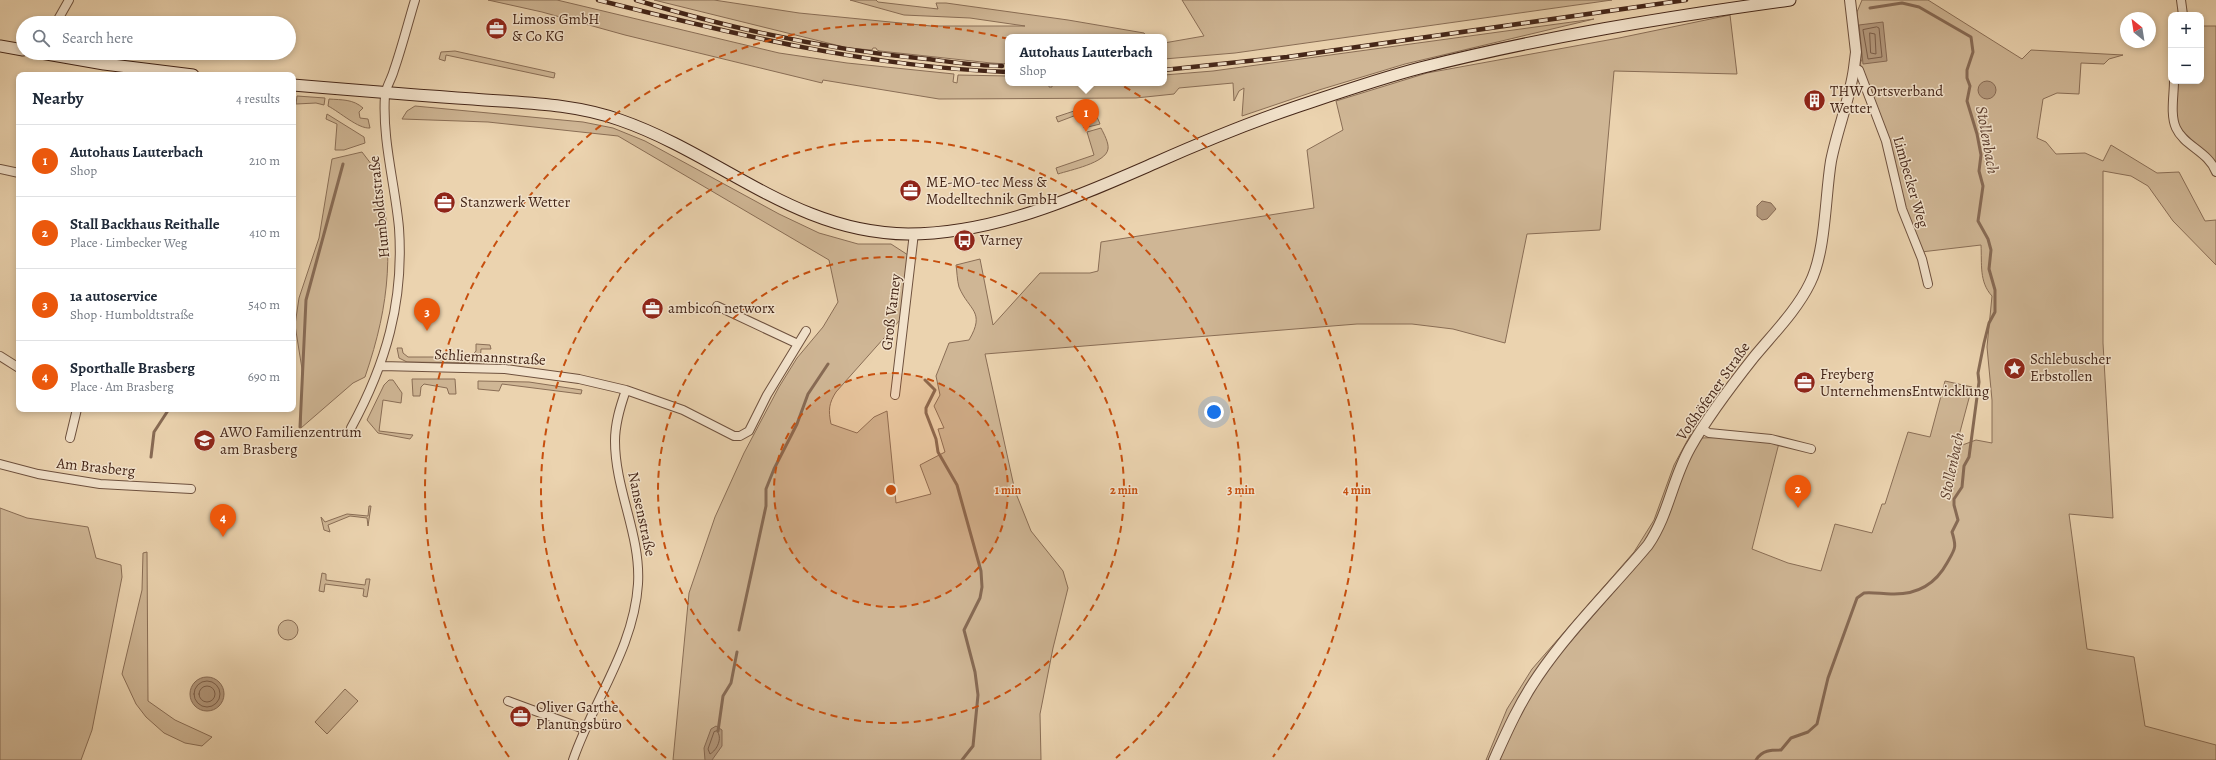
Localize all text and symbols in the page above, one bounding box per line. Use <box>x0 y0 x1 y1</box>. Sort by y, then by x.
place label: Limoss GmbH & Co KG <box>512 9 600 46</box>
north arrow <box>2120 12 2156 48</box>
map controls <box>2168 12 2204 84</box>
button: + <box>2168 12 2204 48</box>
office icon: Limoss GmbH & Co KG <box>483 15 509 41</box>
search box <box>16 16 296 60</box>
icon: search <box>30 27 52 49</box>
text: Search here <box>62 28 133 48</box>
popup <box>1005 34 1167 86</box>
text: Autohaus Lauterbach <box>1019 42 1153 62</box>
button: − <box>2168 48 2204 84</box>
text: Shop <box>1019 62 1046 79</box>
place label: THW Ortsverband Wetter <box>1829 81 1944 118</box>
text: Nearby <box>32 87 83 110</box>
building icon: THW Ortsverband Wetter <box>1802 87 1828 113</box>
text: 4 results <box>236 90 280 107</box>
pin: 1 <box>1073 99 1099 132</box>
water label: Stollenbach <box>1970 104 2004 176</box>
street label: Limbecker Weg <box>1888 134 1934 231</box>
text: Autohaus Lauterbach <box>70 142 203 162</box>
text: 1 <box>43 152 47 169</box>
text: 210 m <box>249 152 280 169</box>
street label: Humboldtstraße <box>364 155 394 259</box>
text: Shop <box>70 162 97 179</box>
place label: ME-MO-tec Mess & Modelltechnik GmbH <box>926 172 1058 209</box>
office icon: ME-MO-tec Mess & Modelltechnik GmbH <box>897 178 923 204</box>
office icon: Stanzwerk Wetter <box>432 189 458 215</box>
place label: Stanzwerk Wetter <box>460 192 570 212</box>
text: Stall Backhaus Reithalle <box>70 214 220 234</box>
text: 2 <box>42 224 48 241</box>
text: 410 m <box>249 224 280 241</box>
bus stop icon: Varney <box>952 227 978 253</box>
place label: Varney <box>979 230 1023 250</box>
text: Place · Limbecker Weg <box>70 234 187 251</box>
street label: Groß Varney <box>876 272 906 351</box>
text: 1a autoservice <box>70 286 157 306</box>
office icon: ambicon networx <box>640 295 666 321</box>
text: 3 <box>42 296 48 313</box>
text: 540 m <box>248 296 280 313</box>
pin: 3 <box>414 298 440 331</box>
place label: ambicon networx <box>668 298 775 318</box>
text: Shop · Humboldtstraße <box>70 306 194 323</box>
street label: Voßhöfener Straße <box>1671 338 1755 445</box>
street label: Schliemannstraße <box>434 344 547 370</box>
place label: Schlebuscher Erbstollen <box>2030 349 2111 386</box>
place icon: Schlebuscher Erbstollen <box>2001 355 2027 381</box>
text: Sporthalle Brasberg <box>70 358 195 378</box>
place label: Freyberg UnternehmensEntwicklung <box>1820 364 1990 401</box>
text: 4 <box>42 368 48 385</box>
text: 690 m <box>248 368 280 385</box>
office icon: Freyberg UnternehmensEntwicklung <box>1792 370 1818 396</box>
text: Place · Am Brasberg <box>70 378 174 395</box>
your location <box>1204 402 1224 422</box>
place label: AWO Familienzentrum am Brasberg <box>219 422 362 459</box>
school or university icon: AWO Familienzentrum am Brasberg <box>191 428 217 454</box>
water label: Stollenbach <box>1934 430 1970 502</box>
street label: Am Brasberg <box>55 453 137 481</box>
street label: Nansenstraße <box>623 470 661 558</box>
pin: 2 <box>1785 475 1811 508</box>
text: 1 min <box>995 482 1022 498</box>
text: 2 min <box>1110 482 1138 498</box>
text: 3 min <box>1227 482 1255 498</box>
text: 4 min <box>1343 482 1371 498</box>
centre of rings <box>884 483 898 497</box>
pin: 4 <box>210 504 236 537</box>
place label: Oliver Garthe Planungsbüro <box>536 697 622 734</box>
office icon: Oliver Garthe Planungsbüro <box>507 703 533 729</box>

